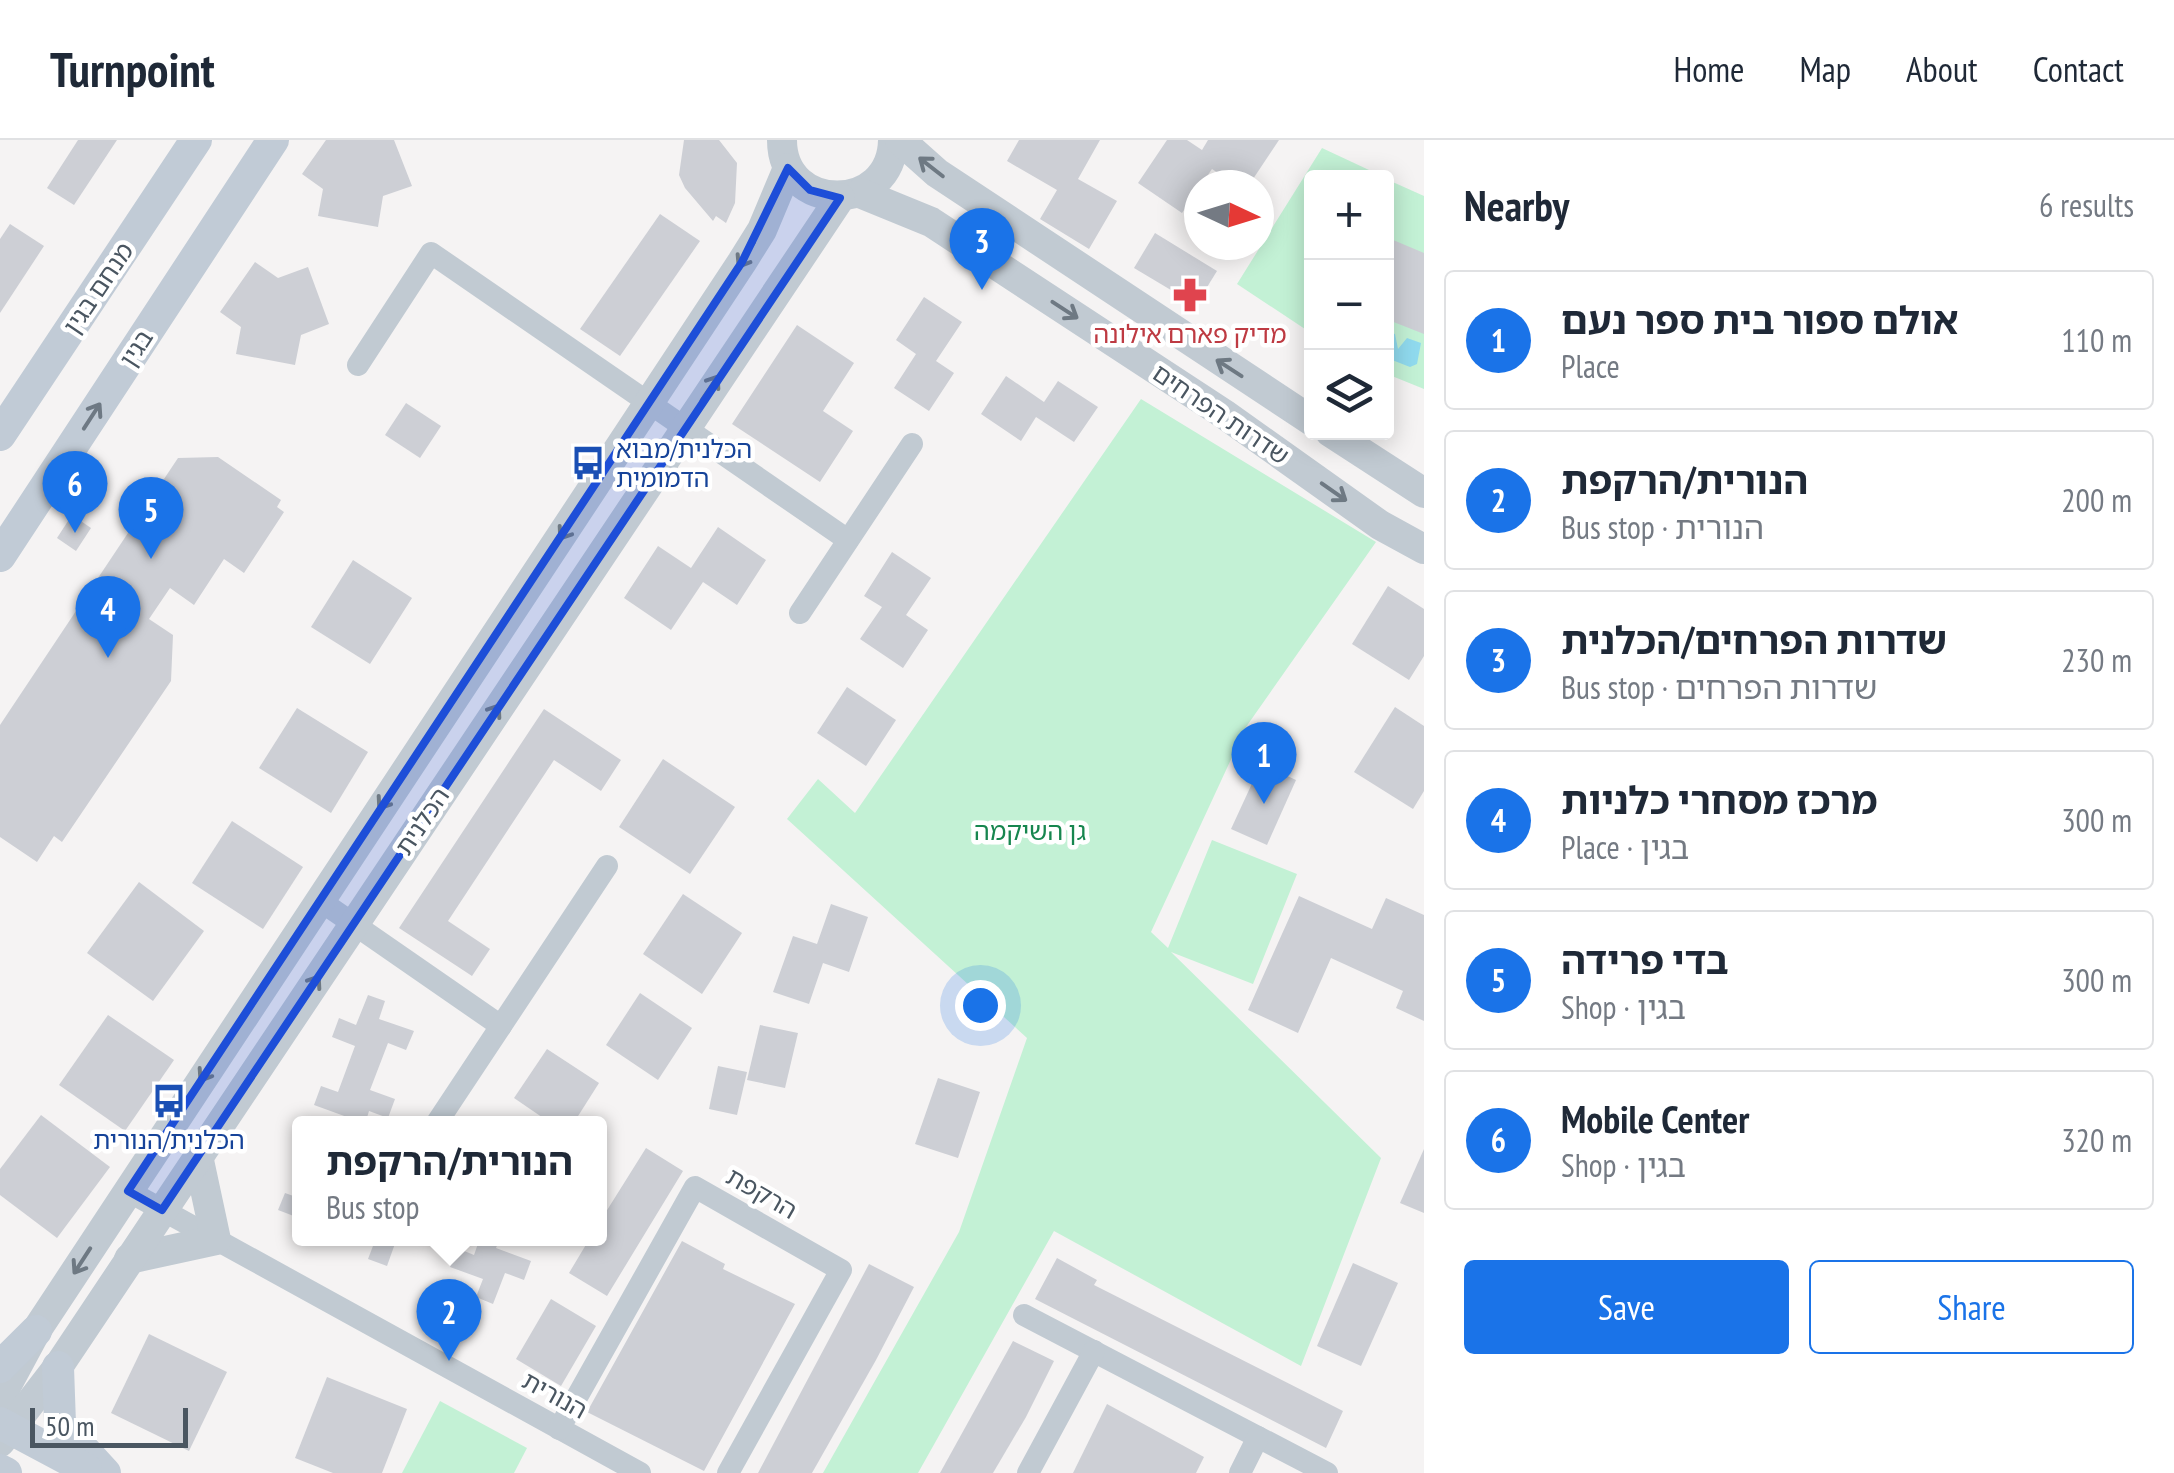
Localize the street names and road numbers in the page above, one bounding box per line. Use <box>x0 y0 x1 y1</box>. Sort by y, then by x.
street label: מנחם בגין <box>56 236 140 340</box>
street label: בגין <box>112 323 160 373</box>
street label: שדרות הפרחים <box>1147 357 1295 471</box>
street label: הכלנית <box>388 781 456 861</box>
street label: הרקפת <box>721 1160 803 1226</box>
street label: הנורית <box>517 1364 593 1426</box>

